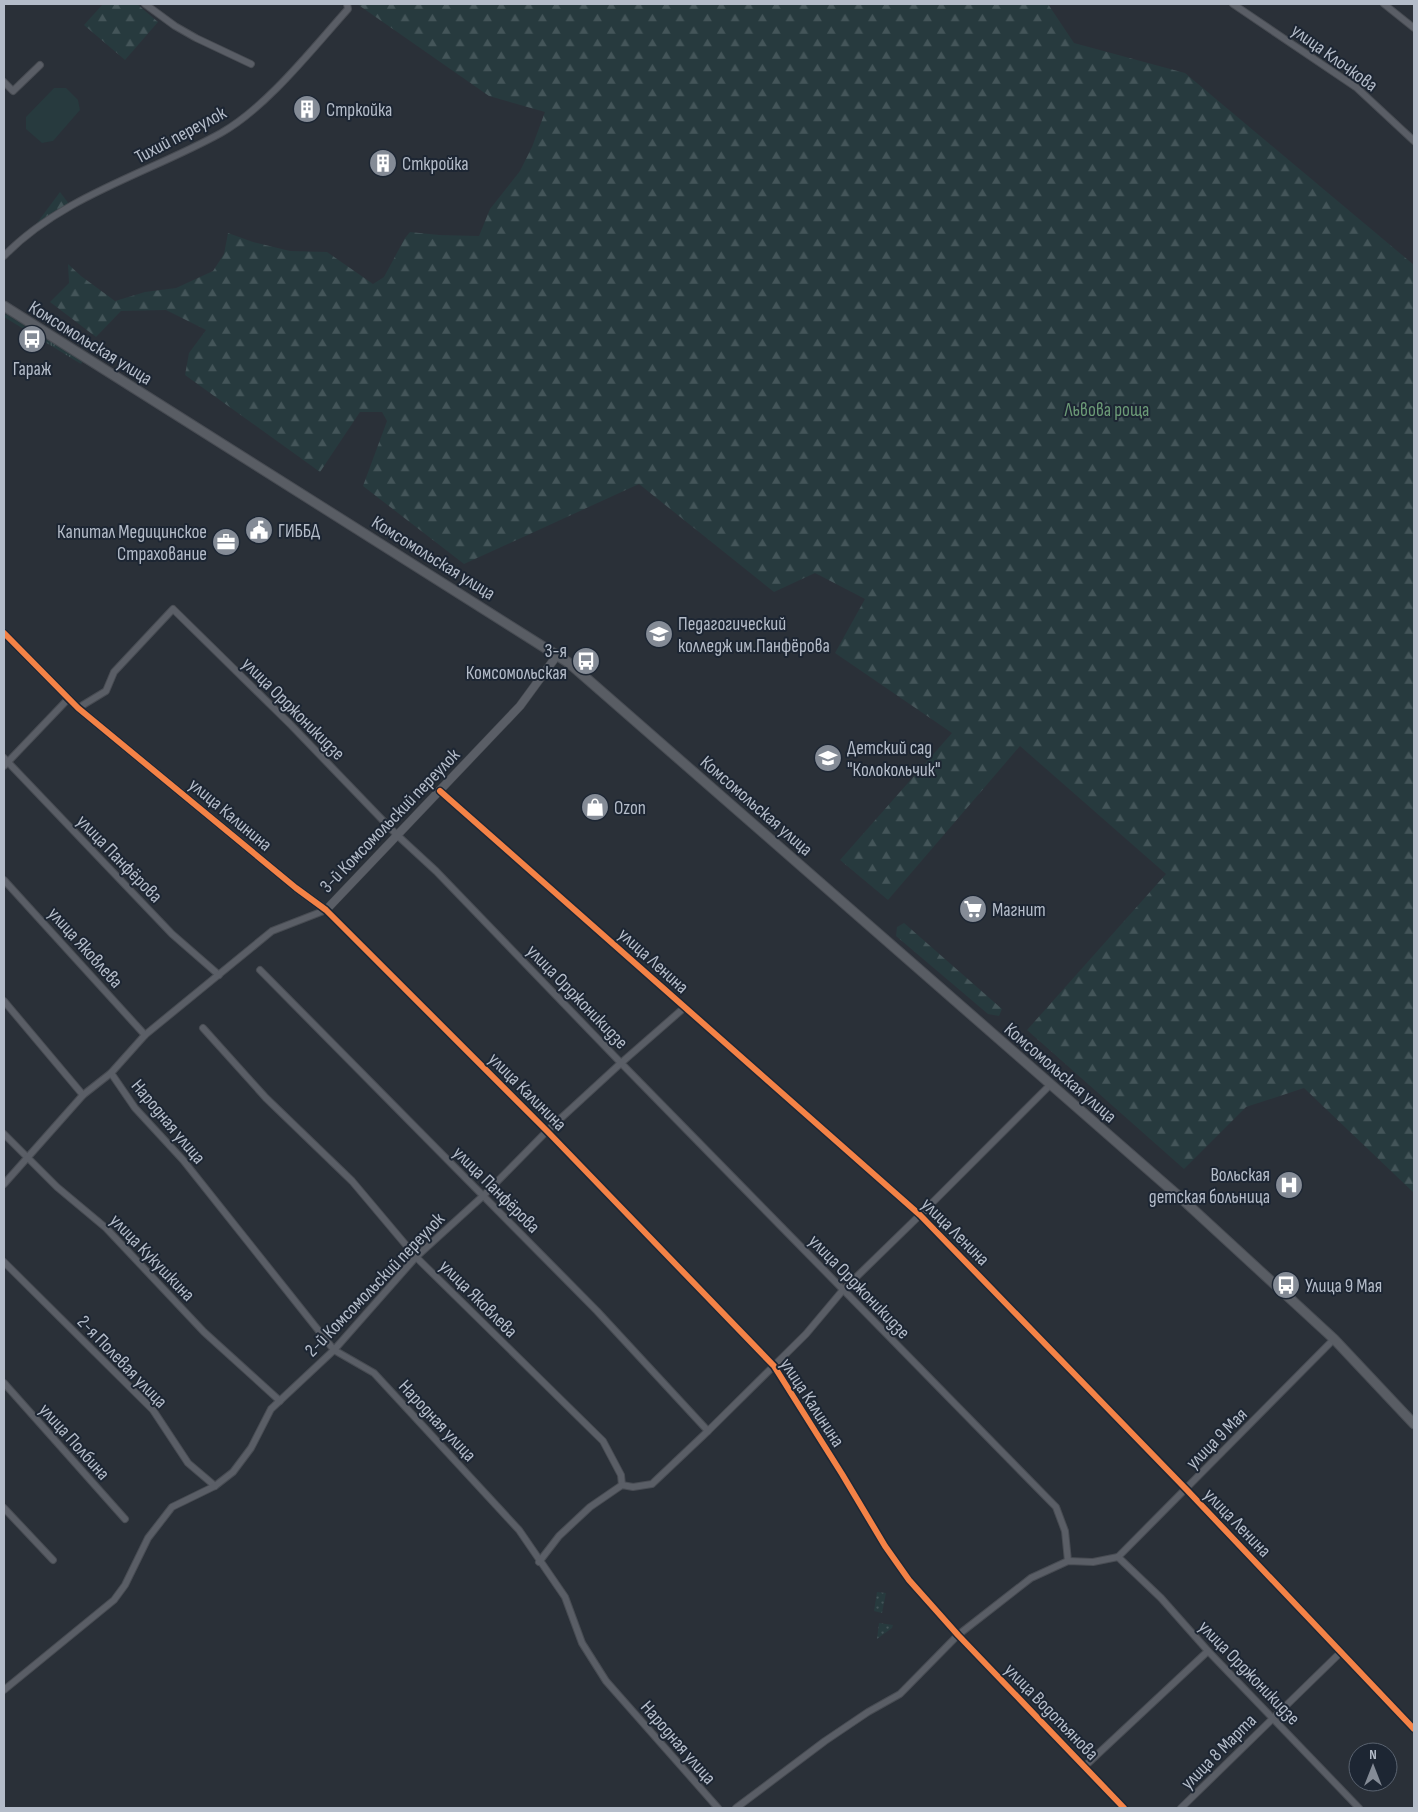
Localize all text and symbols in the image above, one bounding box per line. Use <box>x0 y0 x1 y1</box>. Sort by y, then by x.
street label: улица Клочкова <box>1286 19 1382 97</box>
building icon: Стркойка <box>292 94 322 124</box>
place label: Стркойка <box>326 99 392 122</box>
street label: Тихий переулок <box>131 101 231 169</box>
building icon: Сткройка <box>368 148 398 178</box>
place label: Сткройка <box>402 153 469 176</box>
street label: Комсомольская улица <box>24 296 156 391</box>
bus stop icon: Гараж <box>17 324 47 354</box>
place label: Гараж <box>13 358 52 381</box>
park label: Львова роща <box>1064 399 1149 422</box>
street label: Комсомольская улица <box>367 511 499 606</box>
public building icon: ГИББД <box>244 515 274 545</box>
place label: ГИББД <box>278 520 320 543</box>
place label: Капитал Медицинское Страхование <box>57 521 207 566</box>
office icon: Капитал Медицинское Страхование <box>211 527 241 557</box>
place label: Педагогический колледж им.Панфёрова <box>678 613 830 658</box>
school or university icon: Педагогический колледж им.Панфёрова <box>644 619 674 649</box>
place label: 3-я Комсомольская <box>466 640 567 685</box>
bus stop icon: 3-я Комсомольская <box>571 646 601 676</box>
street label: улица Орджоникидзе <box>236 653 349 766</box>
place label: Детский сад "Колокольчик" <box>847 737 940 782</box>
street label: 3-й Комсомольский переулок <box>315 743 466 898</box>
school or university icon: Детский сад "Колокольчик" <box>813 743 843 773</box>
street label: Комсомольская улица <box>695 751 817 861</box>
street label: улица Калинина <box>184 774 276 857</box>
shop icon: Ozon <box>580 792 610 822</box>
place label: Ozon <box>614 797 646 820</box>
street label: улица Панфёрова <box>71 810 167 908</box>
supermarket icon: Магнит <box>958 894 988 924</box>
place label: Магнит <box>992 899 1046 922</box>
street label: улица Яковлева <box>43 903 127 993</box>
street label: улица Ленина <box>613 923 693 999</box>
street label: улица Орджоникидзе <box>521 940 633 1054</box>
street label: Комсомольская улица <box>999 1018 1121 1128</box>
street label: улица Калинина <box>483 1048 571 1136</box>
street label: Народная улица <box>126 1075 210 1169</box>
street label: улица Панфёрова <box>448 1142 544 1238</box>
place label: Вольская детская больница <box>1149 1164 1270 1209</box>
hospital icon: Вольская детская больница <box>1274 1170 1304 1200</box>
street label: улица Ленина <box>916 1193 994 1271</box>
street label: 2-й Комсомольский переулок <box>300 1208 450 1362</box>
street label: улица Кукушкина <box>105 1210 199 1307</box>
street label: улица Орджоникидзе <box>803 1230 915 1344</box>
street label: улица Яковлева <box>434 1255 522 1343</box>
bus stop icon: Улица 9 Мая <box>1271 1270 1301 1300</box>
place label: Улица 9 Мая <box>1305 1275 1382 1298</box>
street label: 2-я Полевая улица <box>72 1311 172 1413</box>
street label: улица Калинина <box>774 1354 849 1452</box>
street label: Народная улица <box>393 1375 481 1467</box>
street label: улица Полбина <box>33 1399 114 1485</box>
street label: улица 9 Мая <box>1182 1404 1253 1475</box>
street label: улица Ленина <box>1198 1484 1275 1562</box>
street label: улица Орджоникидзе <box>1193 1616 1305 1730</box>
street label: улица Водопьянова <box>999 1659 1103 1765</box>
street label: Народная улица <box>635 1696 720 1790</box>
street label: улица 8 Марта <box>1176 1709 1262 1795</box>
north arrow <box>1348 1742 1398 1792</box>
text: N <box>1369 1746 1377 1763</box>

